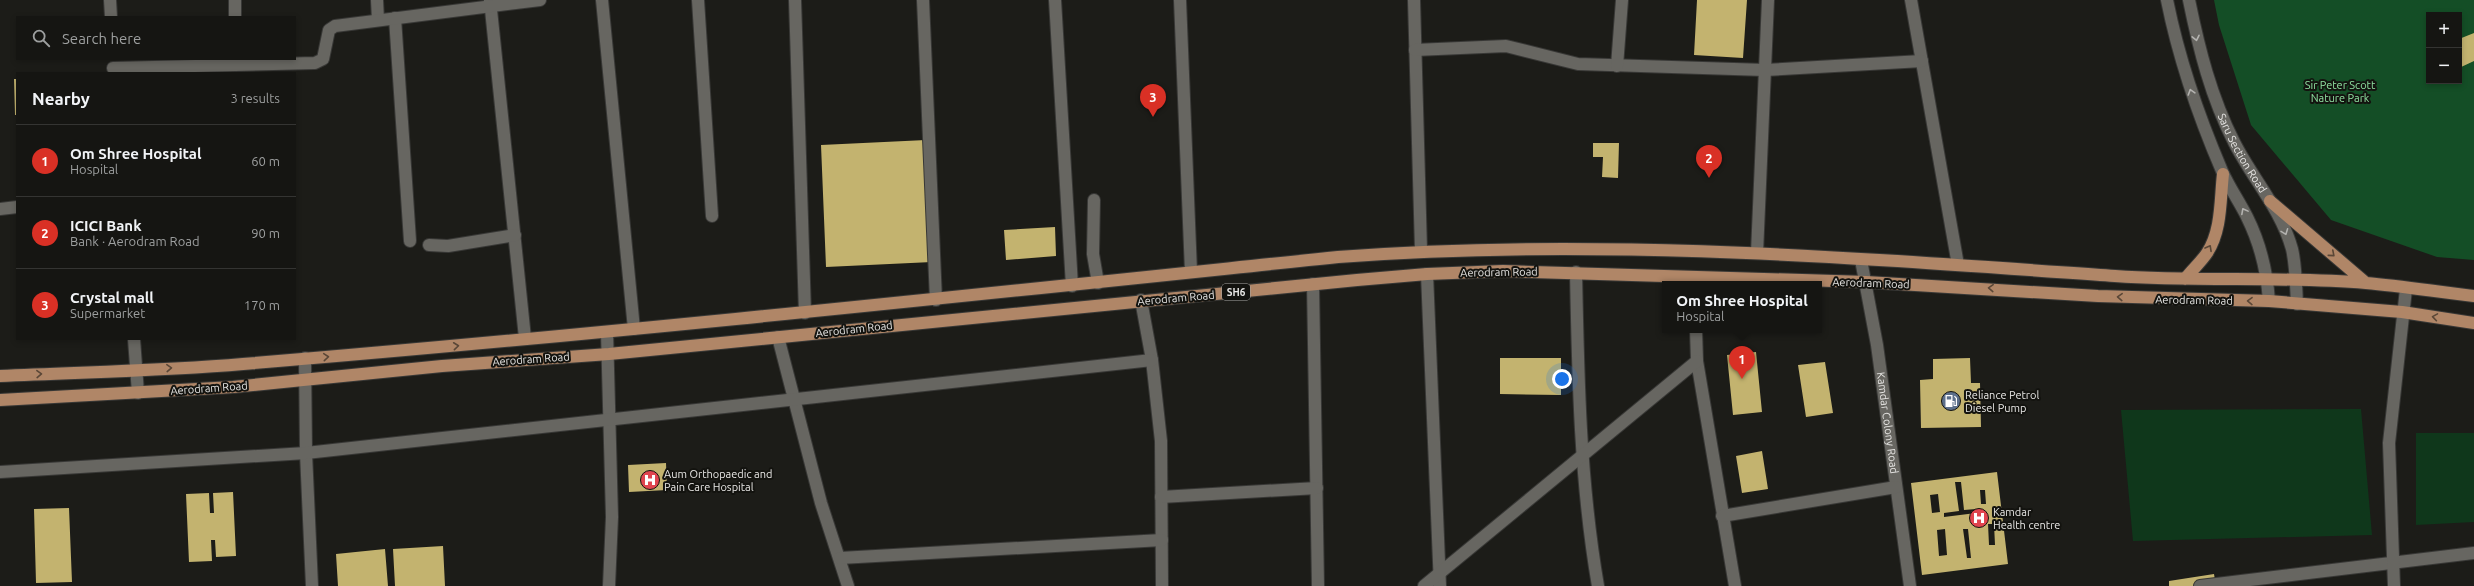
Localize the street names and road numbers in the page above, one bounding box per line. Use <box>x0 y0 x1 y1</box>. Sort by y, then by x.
street label: Saru Section Road <box>2216 112 2269 195</box>
street label: Aerodram Road <box>1460 265 1538 279</box>
street label: Aerodram Road <box>1832 276 1910 290</box>
road number: SH6 <box>1222 284 1250 300</box>
street label: Aerodram Road <box>1137 289 1215 307</box>
street label: Aerodram Road <box>2155 293 2233 307</box>
street label: Aerodram Road <box>815 319 893 339</box>
street label: Aerodram Road <box>492 350 570 368</box>
street label: Kamdar Colony Road <box>1875 371 1901 474</box>
street label: Aerodram Road <box>170 379 248 397</box>

